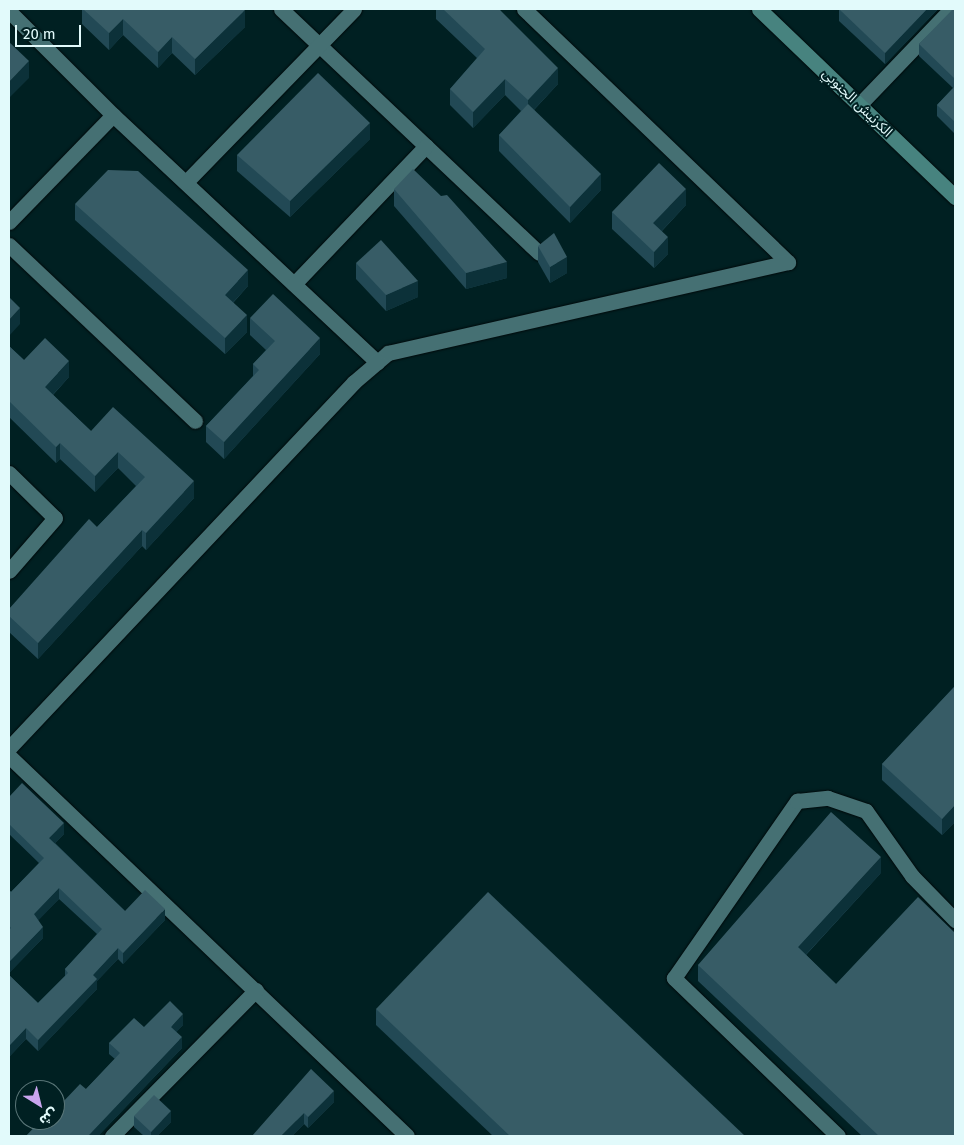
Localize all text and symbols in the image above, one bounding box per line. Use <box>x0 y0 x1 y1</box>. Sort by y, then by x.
scale bar <box>18 15 84 47</box>
text: 20 m <box>23 25 56 43</box>
street label: الكرنيش الجنوبي <box>818 65 896 141</box>
north arrow <box>15 1080 65 1130</box>
text: ش <box>36 1104 61 1129</box>

